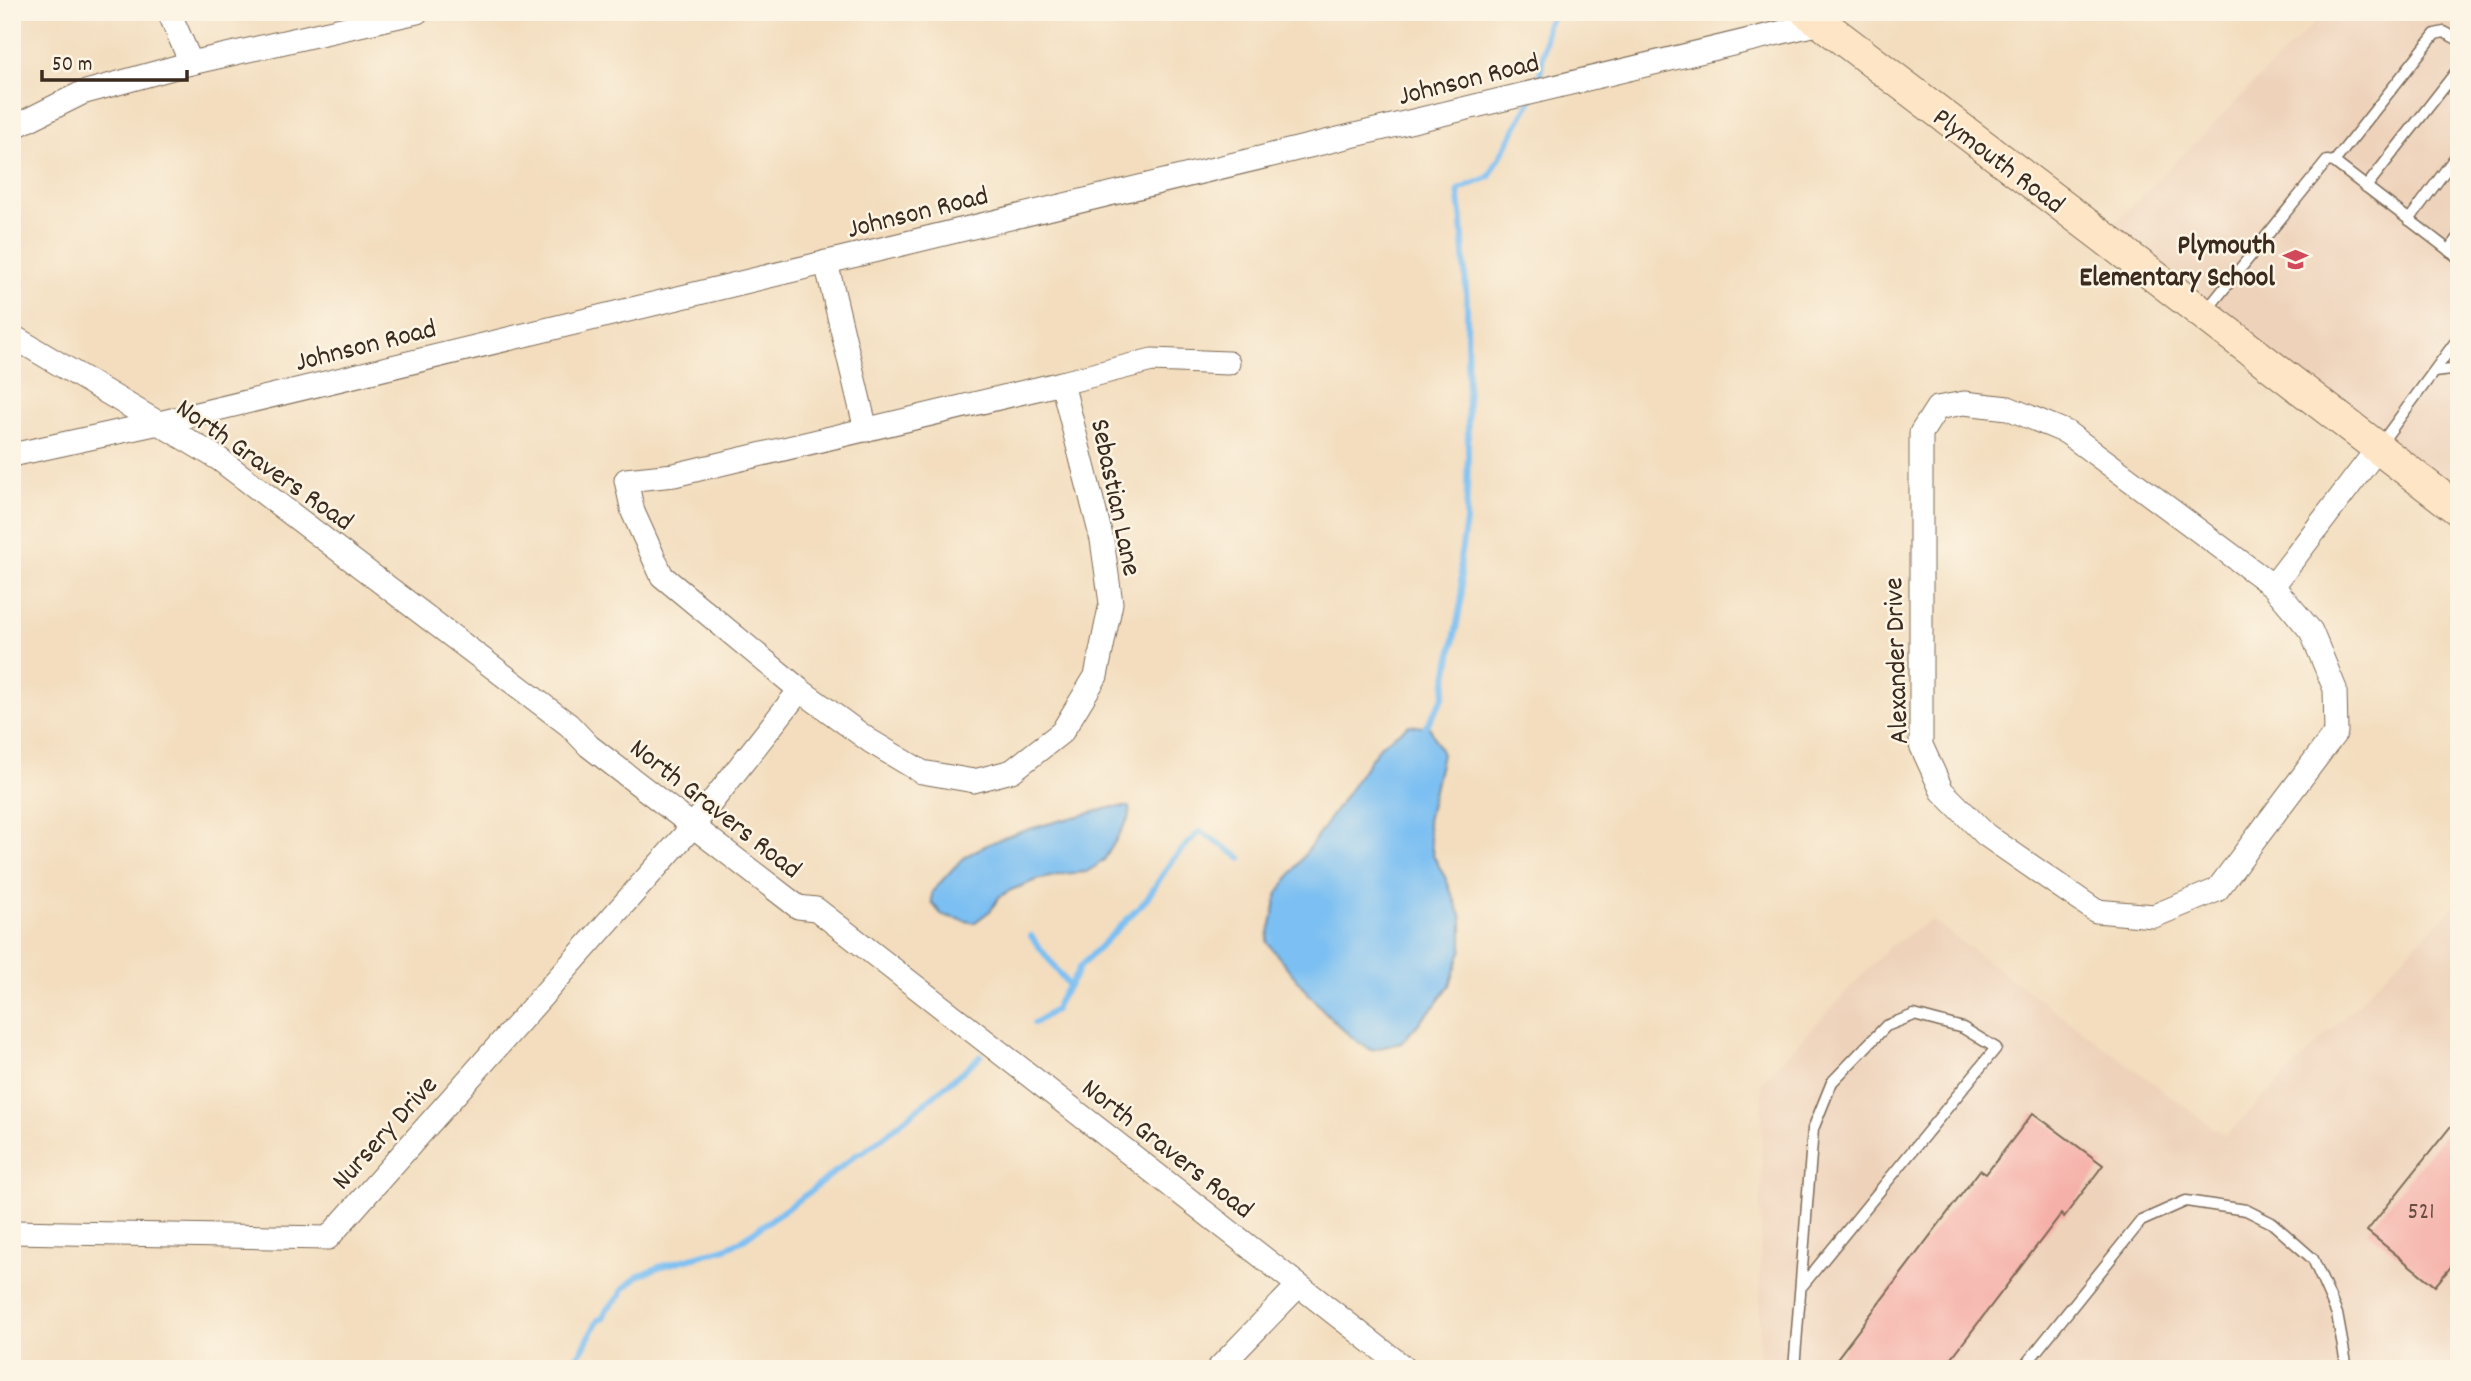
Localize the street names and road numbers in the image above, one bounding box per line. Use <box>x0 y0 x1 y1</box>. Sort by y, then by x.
street label: Johnson Road <box>1394 45 1544 119</box>
street label: Plymouth Road <box>1922 100 2071 226</box>
street label: Johnson Road <box>843 178 993 252</box>
street label: Johnson Road <box>291 311 441 385</box>
street label: North Gravers Road <box>166 391 360 543</box>
street label: Sebastian Lane <box>1077 416 1149 580</box>
street label: Alexander Drive <box>1876 577 1922 745</box>
street label: North Gravers Road <box>619 731 809 891</box>
street label: Nursery Drive <box>324 1068 449 1201</box>
street label: North Gravers Road <box>1071 1071 1261 1231</box>

